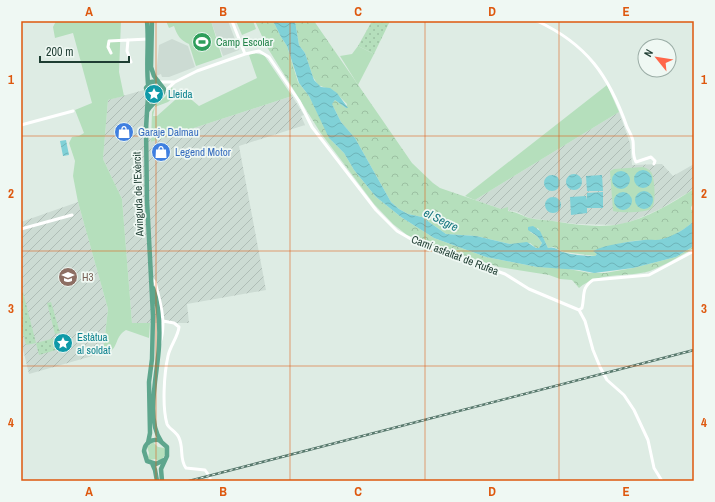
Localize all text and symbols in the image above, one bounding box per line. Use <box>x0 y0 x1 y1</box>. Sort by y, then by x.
text: A <box>85 3 93 20</box>
text: B <box>219 3 227 20</box>
text: C <box>354 3 362 20</box>
text: D <box>488 3 496 20</box>
text: E <box>622 3 630 20</box>
sports icon: Camp Escolar <box>191 31 213 53</box>
place label: Camp Escolar <box>216 35 273 49</box>
scale bar <box>40 38 129 64</box>
north arrow <box>637 38 677 78</box>
text: 200 m <box>46 44 73 60</box>
text: N <box>641 47 656 59</box>
text: 1 <box>8 71 14 88</box>
text: 1 <box>701 71 707 88</box>
place icon: Lleida <box>143 83 165 105</box>
place label: Lleida <box>168 87 193 101</box>
shop icon: Garaje Dalmau <box>113 121 135 143</box>
place label: Garaje Dalmau <box>138 125 199 139</box>
shop icon: Legend Motor <box>150 141 172 163</box>
place label: Legend Motor <box>175 145 231 159</box>
street label: Avinguda de l'Exèrcit <box>130 151 147 238</box>
text: 2 <box>8 185 14 202</box>
text: 2 <box>701 185 707 202</box>
water label: el Segre <box>421 205 461 235</box>
street label: Camí asfaltat de Rufea <box>409 232 501 278</box>
school or university icon: H3 <box>57 266 79 288</box>
place label: H3 <box>82 270 94 284</box>
text: 3 <box>8 300 14 317</box>
text: 3 <box>701 300 707 317</box>
place label: Estàtua al soldat <box>77 330 111 357</box>
place icon: Estàtua al soldat <box>52 332 74 354</box>
text: 4 <box>8 414 14 431</box>
text: 4 <box>701 414 707 431</box>
text: A <box>85 483 93 500</box>
text: B <box>219 483 227 500</box>
text: C <box>354 483 362 500</box>
text: D <box>488 483 496 500</box>
text: E <box>622 483 630 500</box>

